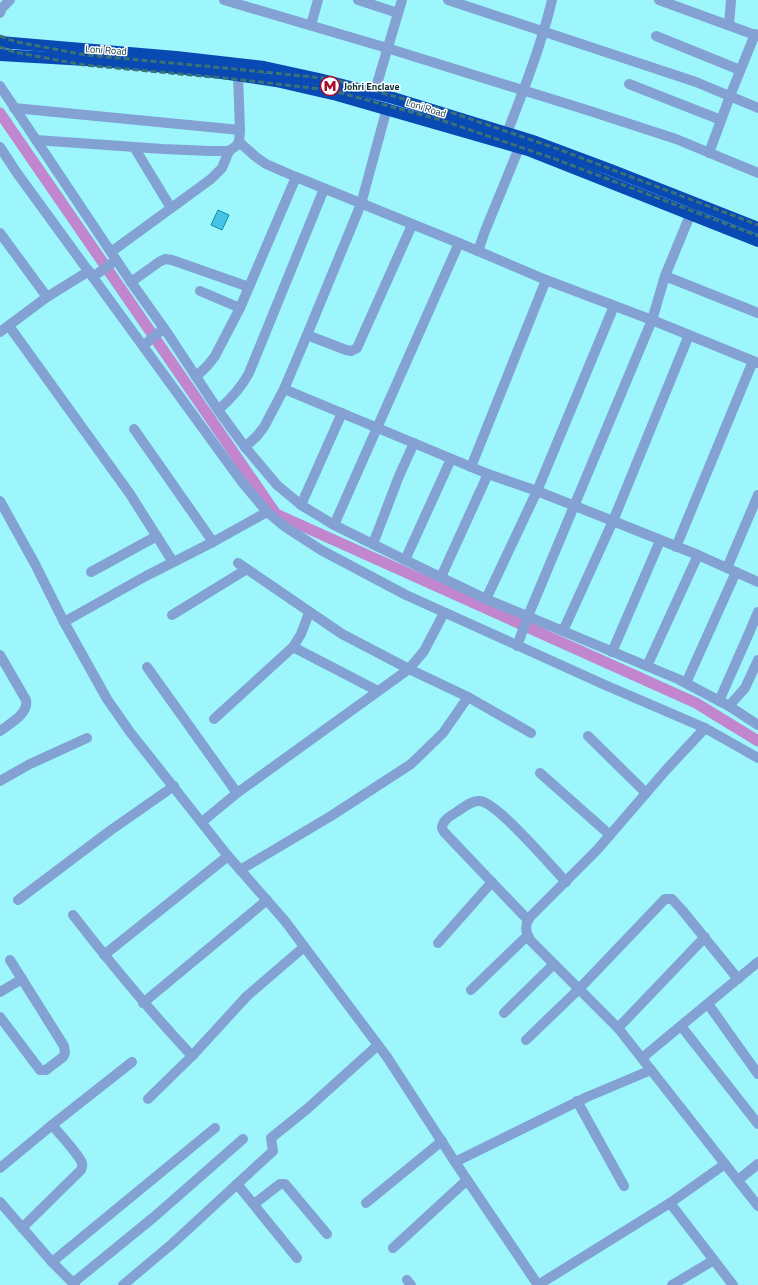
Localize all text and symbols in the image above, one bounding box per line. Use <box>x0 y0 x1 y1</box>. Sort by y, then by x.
street label: Loni Road <box>85 41 127 59</box>
metro station icon: Johri Enclave <box>319 75 341 97</box>
place label: Johri Enclave <box>344 79 400 94</box>
street label: Loni Road <box>404 95 448 121</box>

